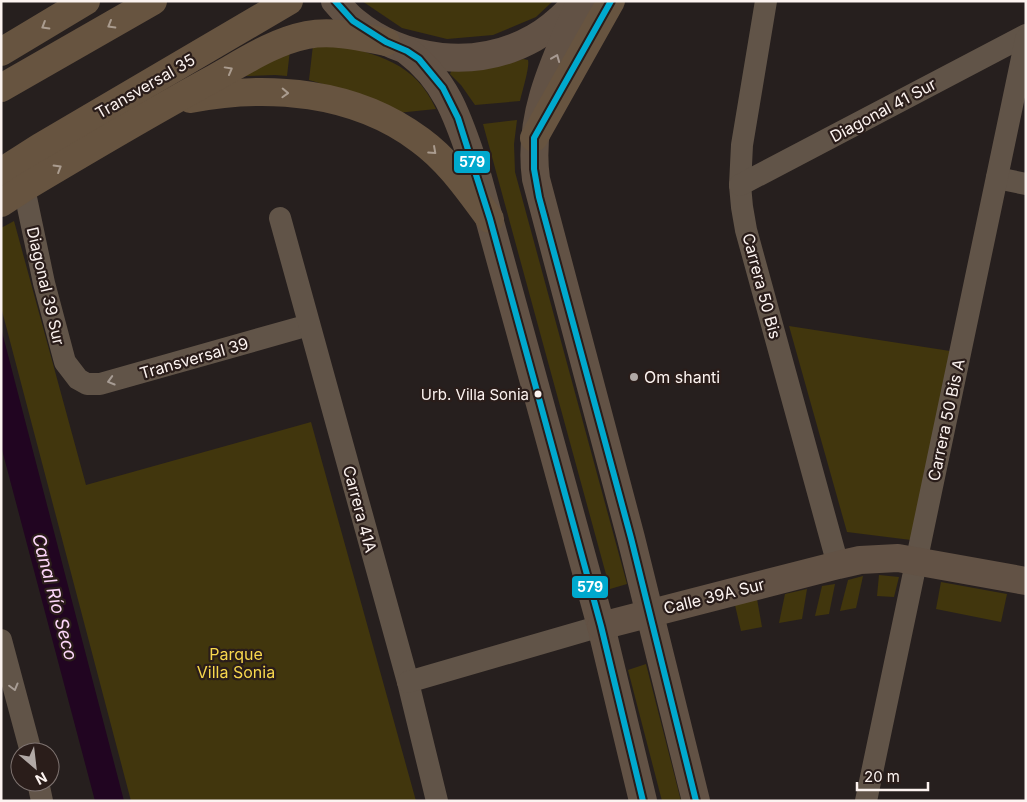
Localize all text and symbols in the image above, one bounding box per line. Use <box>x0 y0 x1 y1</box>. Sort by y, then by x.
one-way arrow <box>107 19 116 29</box>
one-way arrow <box>41 20 50 30</box>
street label: Transversal 35 <box>92 49 198 123</box>
one-way arrow <box>550 54 560 63</box>
one-way arrow <box>224 66 233 76</box>
street label: Diagonal 41 Sur <box>826 74 940 146</box>
one-way arrow <box>281 88 289 99</box>
one-way arrow <box>427 145 436 154</box>
line badge: 579 <box>453 150 491 174</box>
text: 579 <box>459 153 485 170</box>
one-way arrow <box>52 164 61 174</box>
street label: Diagonal 39 Sur <box>23 225 69 347</box>
street label: Carrera 50 Bis <box>738 231 786 341</box>
street label: Transversal 39 <box>137 333 251 383</box>
street label: Carrera 50 Bis A <box>923 357 969 483</box>
place label: Om shanti <box>644 367 720 387</box>
marker: Om shanti <box>628 371 640 383</box>
one-way arrow <box>106 375 115 386</box>
place label: Urb. Villa Sonia <box>421 385 529 404</box>
marker: Urb. Villa Sonia <box>533 389 543 399</box>
street label: Carrera 41A <box>339 463 381 555</box>
water label: Canal Río Seco <box>28 531 82 663</box>
street label: Calle 39A Sur <box>661 574 767 618</box>
line badge: 579 <box>571 575 609 599</box>
text: 579 <box>577 578 603 595</box>
park label: Parque Villa Sonia <box>197 644 275 682</box>
one-way arrow <box>8 683 18 691</box>
north arrow <box>10 742 60 792</box>
scale bar <box>857 760 928 792</box>
text: 20 m <box>864 767 900 786</box>
text: N <box>33 769 50 789</box>

